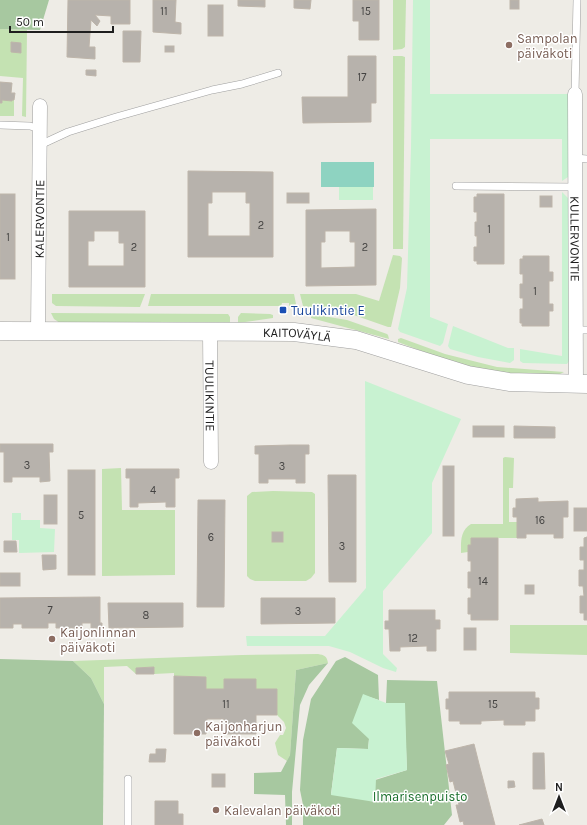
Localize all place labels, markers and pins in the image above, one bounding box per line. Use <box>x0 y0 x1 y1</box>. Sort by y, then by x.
place label: Sampolan päiväkoti <box>517 31 578 61</box>
marker: Sampolan päiväkoti <box>504 40 514 50</box>
place label: Tuulikintie E <box>291 303 365 318</box>
marker: Tuulikintie E <box>278 305 288 315</box>
place label: Kaijonlinnan päiväkoti <box>60 625 136 655</box>
marker: Kaijonlinnan päiväkoti <box>47 634 57 644</box>
place label: Kaijonharjun päiväkoti <box>205 719 282 749</box>
marker: Kaijonharjun päiväkoti <box>192 728 202 738</box>
place label: Kalevalan päiväkoti <box>224 803 340 818</box>
marker: Kalevalan päiväkoti <box>211 805 221 815</box>

